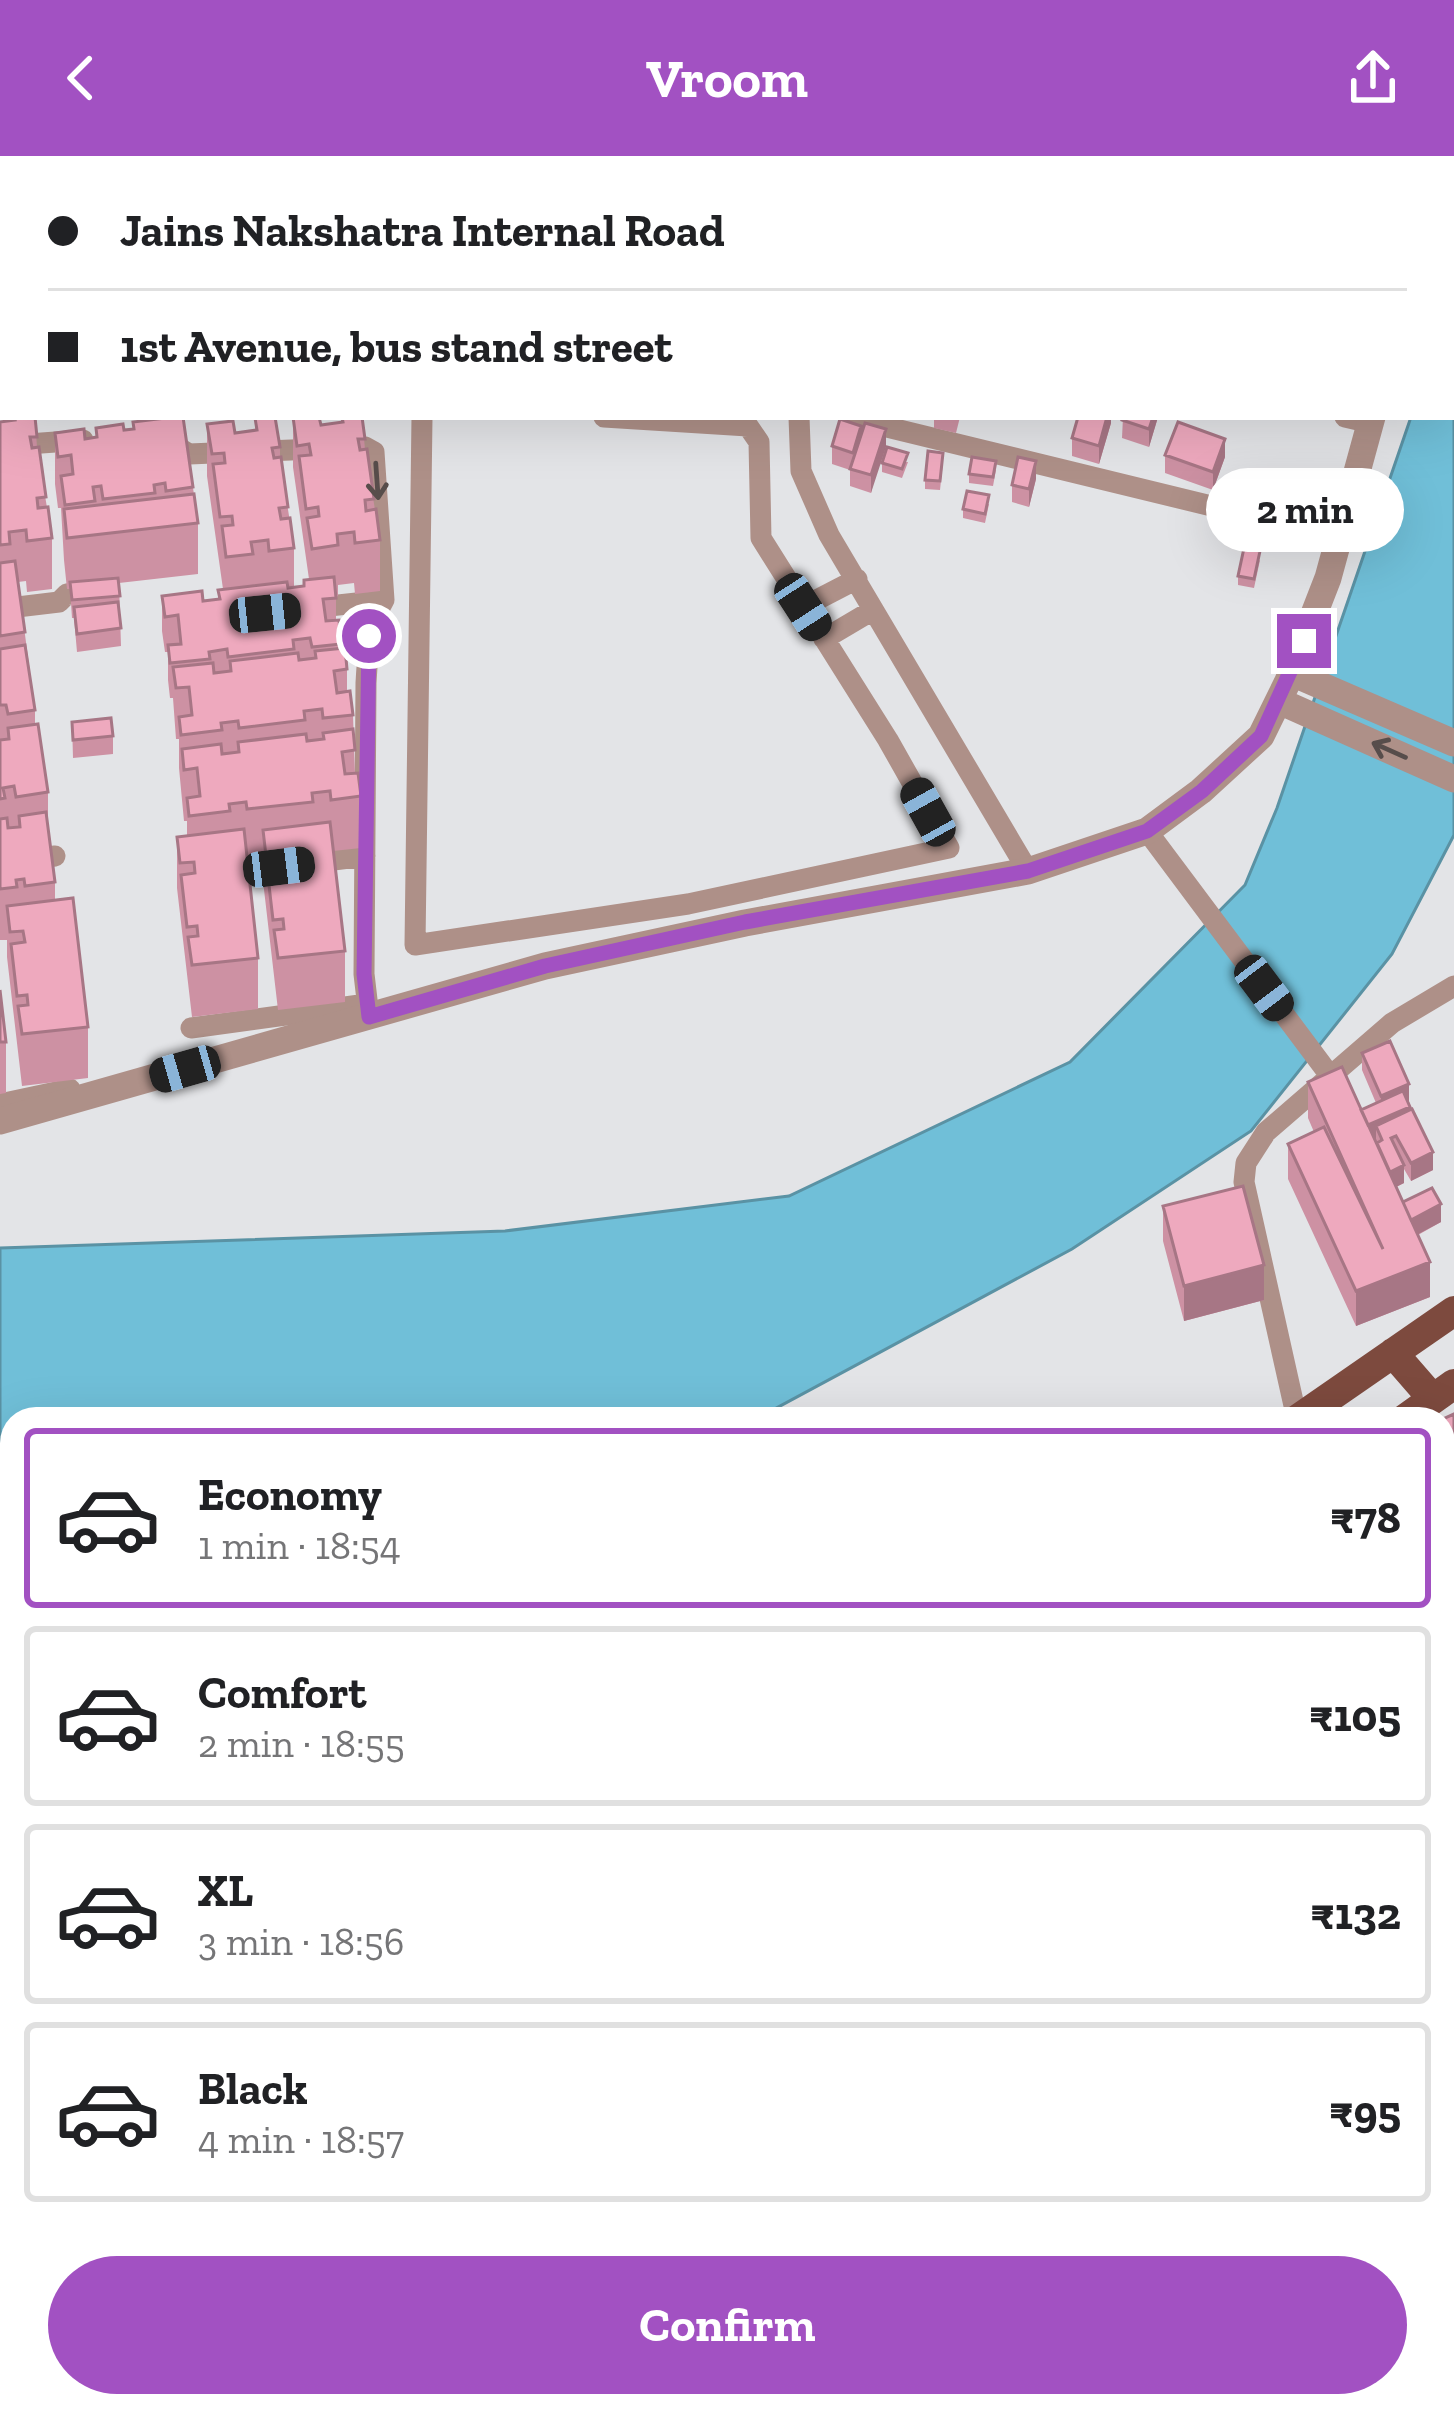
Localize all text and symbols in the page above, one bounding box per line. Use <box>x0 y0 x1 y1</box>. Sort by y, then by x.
icon: back <box>48 45 114 111</box>
icon: share <box>1340 45 1406 111</box>
text: Vroom <box>646 46 808 111</box>
text: Jains Nakshatra Internal Road <box>120 204 725 258</box>
text: 1st Avenue, bus stand street <box>120 320 672 374</box>
one-way arrow <box>365 461 388 500</box>
callout: 2 min <box>1205 467 1403 551</box>
text: 2 min <box>1256 486 1354 533</box>
car <box>768 567 838 647</box>
car <box>227 591 303 635</box>
route start <box>342 609 396 663</box>
route end <box>1277 614 1331 668</box>
one-way arrow <box>1372 738 1408 760</box>
car <box>895 772 961 852</box>
car <box>241 845 317 889</box>
car <box>1228 948 1300 1028</box>
car <box>145 1042 225 1096</box>
icon: car <box>54 1464 162 1572</box>
text: Economy <box>198 1468 382 1522</box>
text: ₹78 <box>1330 1491 1401 1545</box>
text: 1 min · 18:54 <box>198 1522 401 1569</box>
icon: car <box>54 1662 162 1770</box>
text: Comfort <box>198 1666 366 1720</box>
text: ₹105 <box>1309 1689 1401 1743</box>
text: 2 min · 18:55 <box>198 1720 405 1767</box>
icon: car <box>54 1860 162 1968</box>
text: XL <box>198 1864 253 1918</box>
text: ₹132 <box>1310 1887 1401 1941</box>
text: 3 min · 18:56 <box>198 1918 405 1965</box>
icon: car <box>54 2058 162 2166</box>
text: Black <box>198 2062 308 2116</box>
text: ₹95 <box>1329 2085 1401 2139</box>
text: 4 min · 18:57 <box>198 2116 404 2163</box>
button: Confirm <box>48 2256 1407 2394</box>

